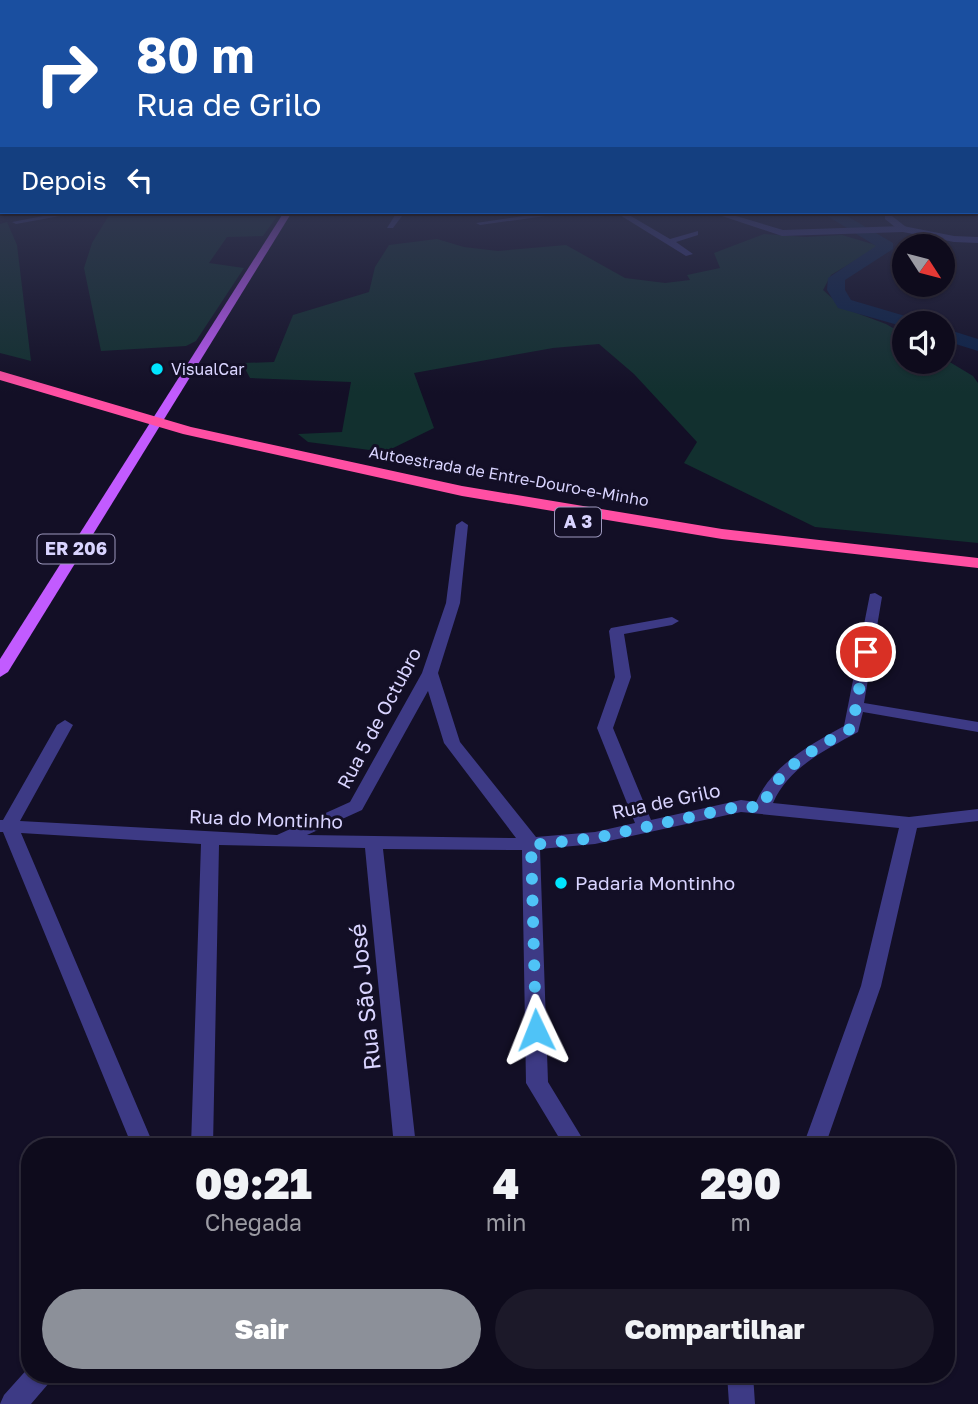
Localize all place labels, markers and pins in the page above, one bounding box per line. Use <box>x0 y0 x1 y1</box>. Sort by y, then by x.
place label: VisualCar <box>171 359 245 379</box>
marker: VisualCar <box>149 361 165 377</box>
pin <box>836 622 896 682</box>
place label: Padaria Montinho <box>575 871 735 894</box>
marker: Padaria Montinho <box>553 875 569 891</box>

